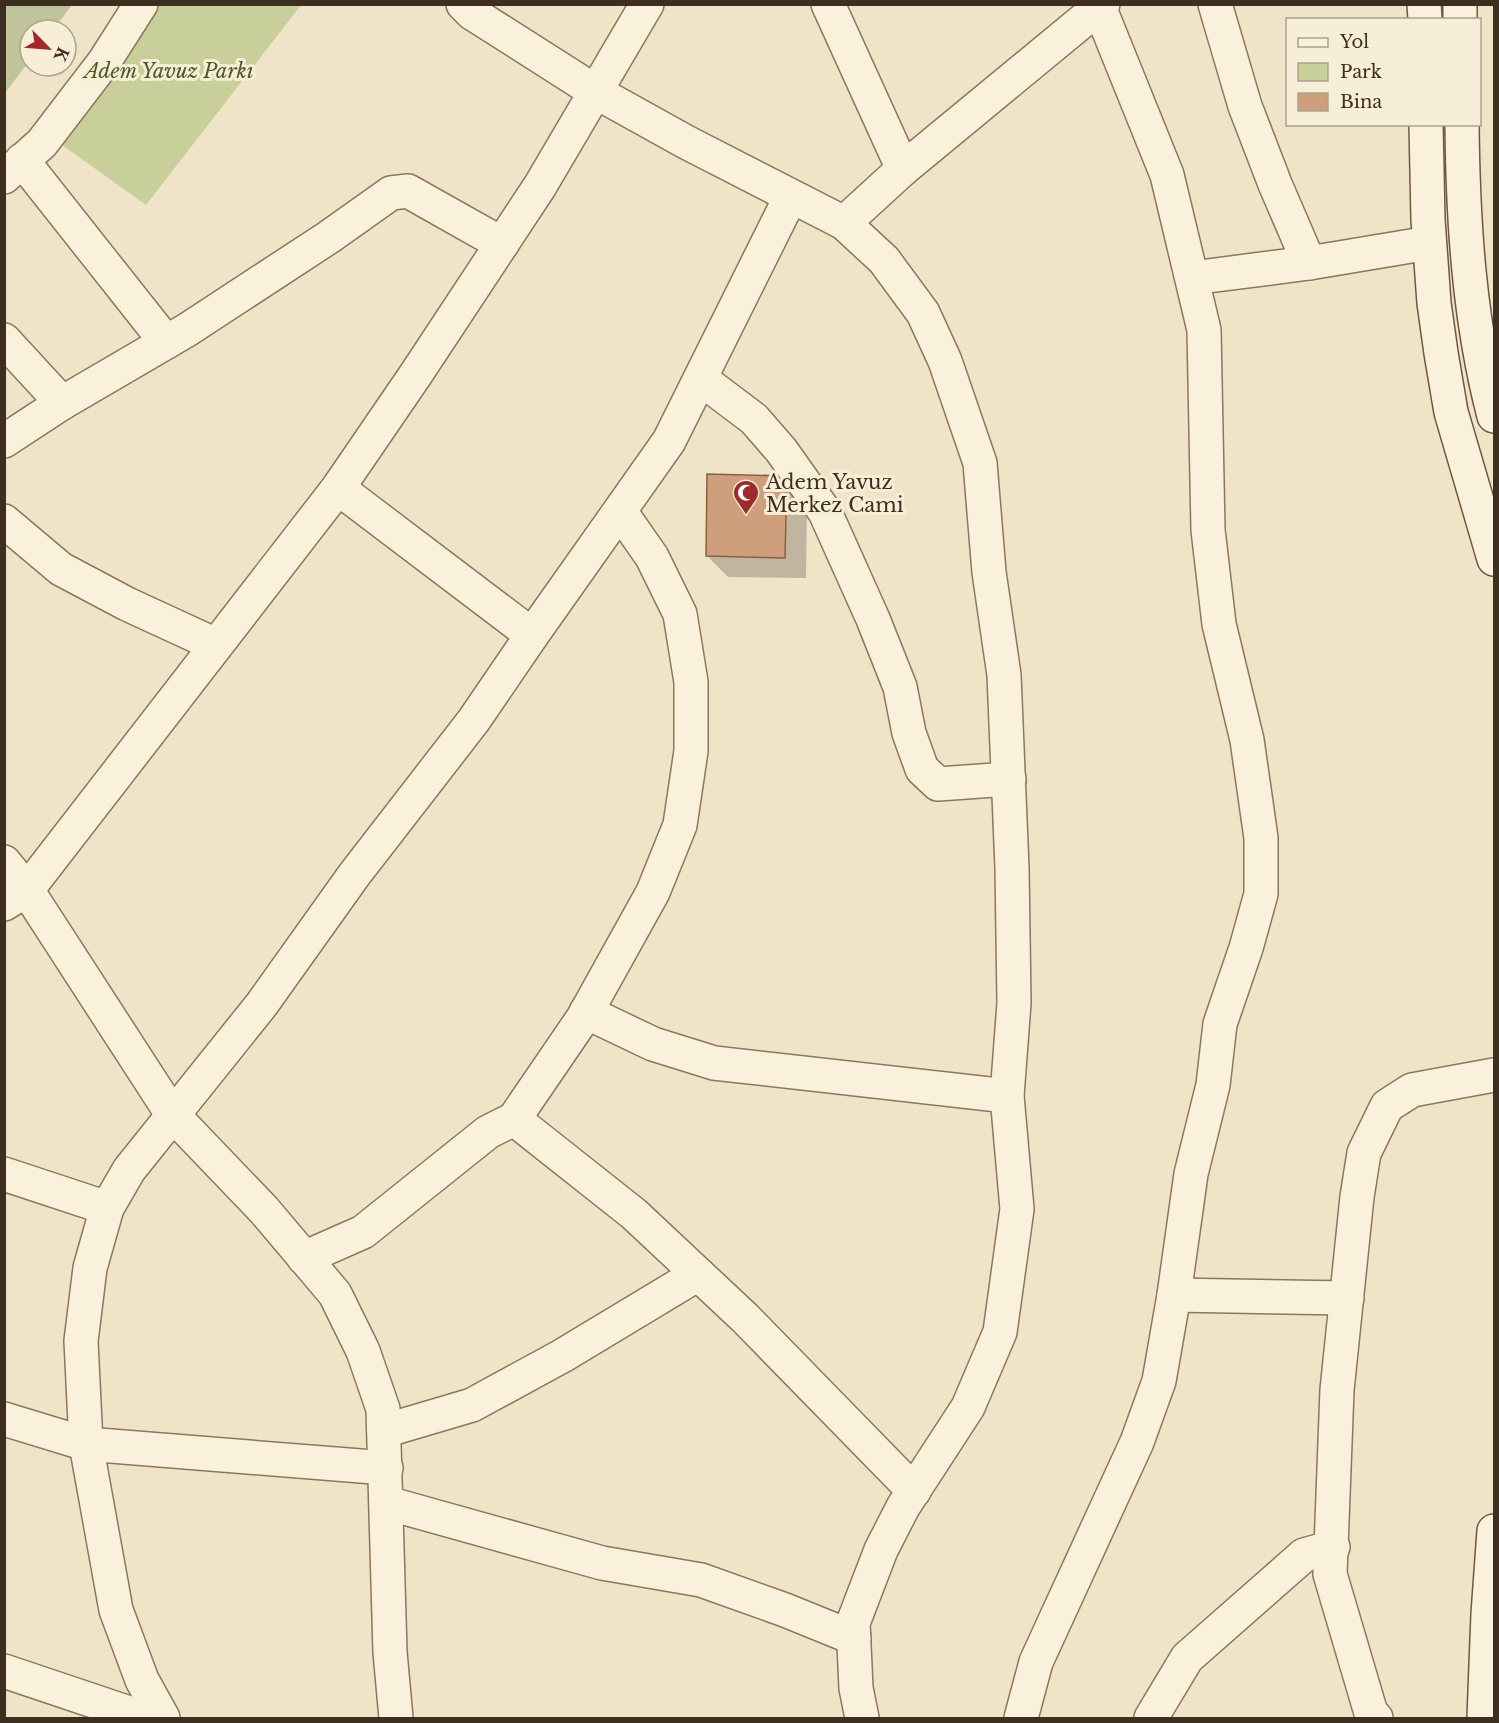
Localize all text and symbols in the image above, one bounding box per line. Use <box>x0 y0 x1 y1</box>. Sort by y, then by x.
north arrow <box>18 18 78 78</box>
legend <box>1286 18 1481 126</box>
text: Yol <box>1339 31 1369 53</box>
text: K <box>49 44 73 65</box>
park label: Adem Yavuz Parkı <box>81 59 254 83</box>
text: Park <box>1340 61 1382 83</box>
text: Bina <box>1340 91 1382 113</box>
place label: Adem Yavuz Merkez Cami <box>765 470 904 517</box>
mosque icon: Adem Yavuz Merkez Cami <box>731 478 761 516</box>

